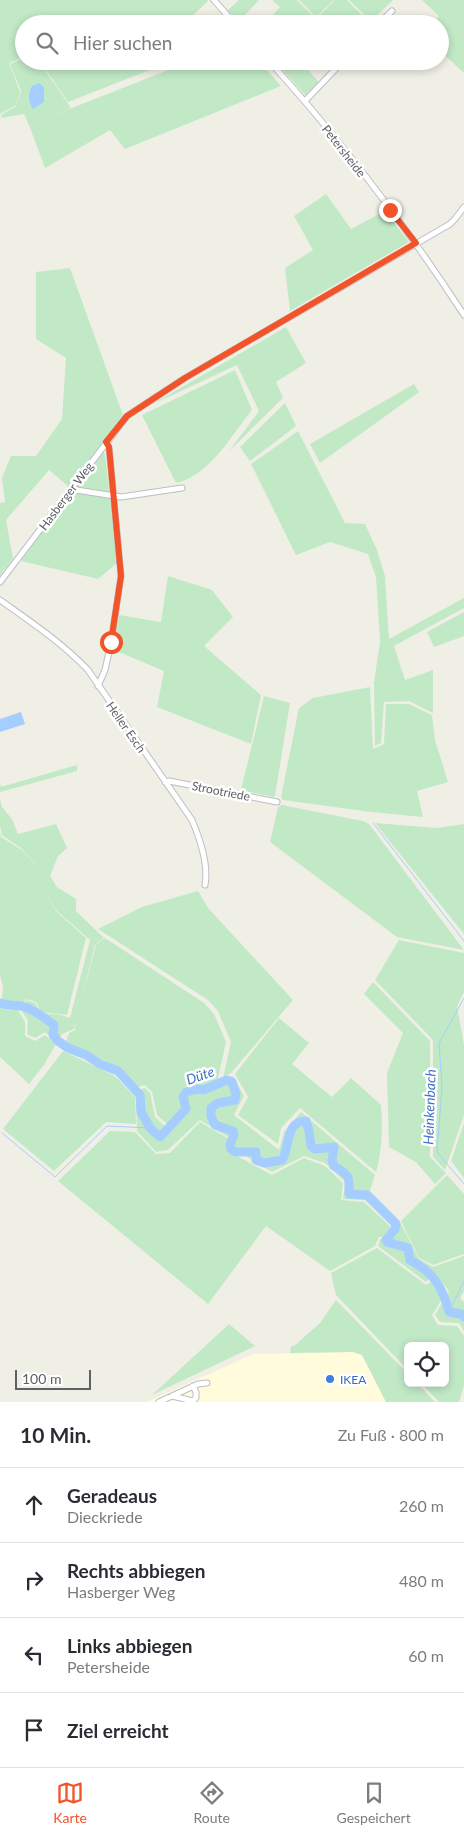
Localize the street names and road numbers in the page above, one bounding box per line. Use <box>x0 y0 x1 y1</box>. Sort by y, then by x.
street label: Petersheide <box>319 122 369 180</box>
street label: Hasberger Weg <box>36 459 96 533</box>
street label: Heller Esch <box>103 699 149 755</box>
street label: Strootriede <box>191 778 251 804</box>

